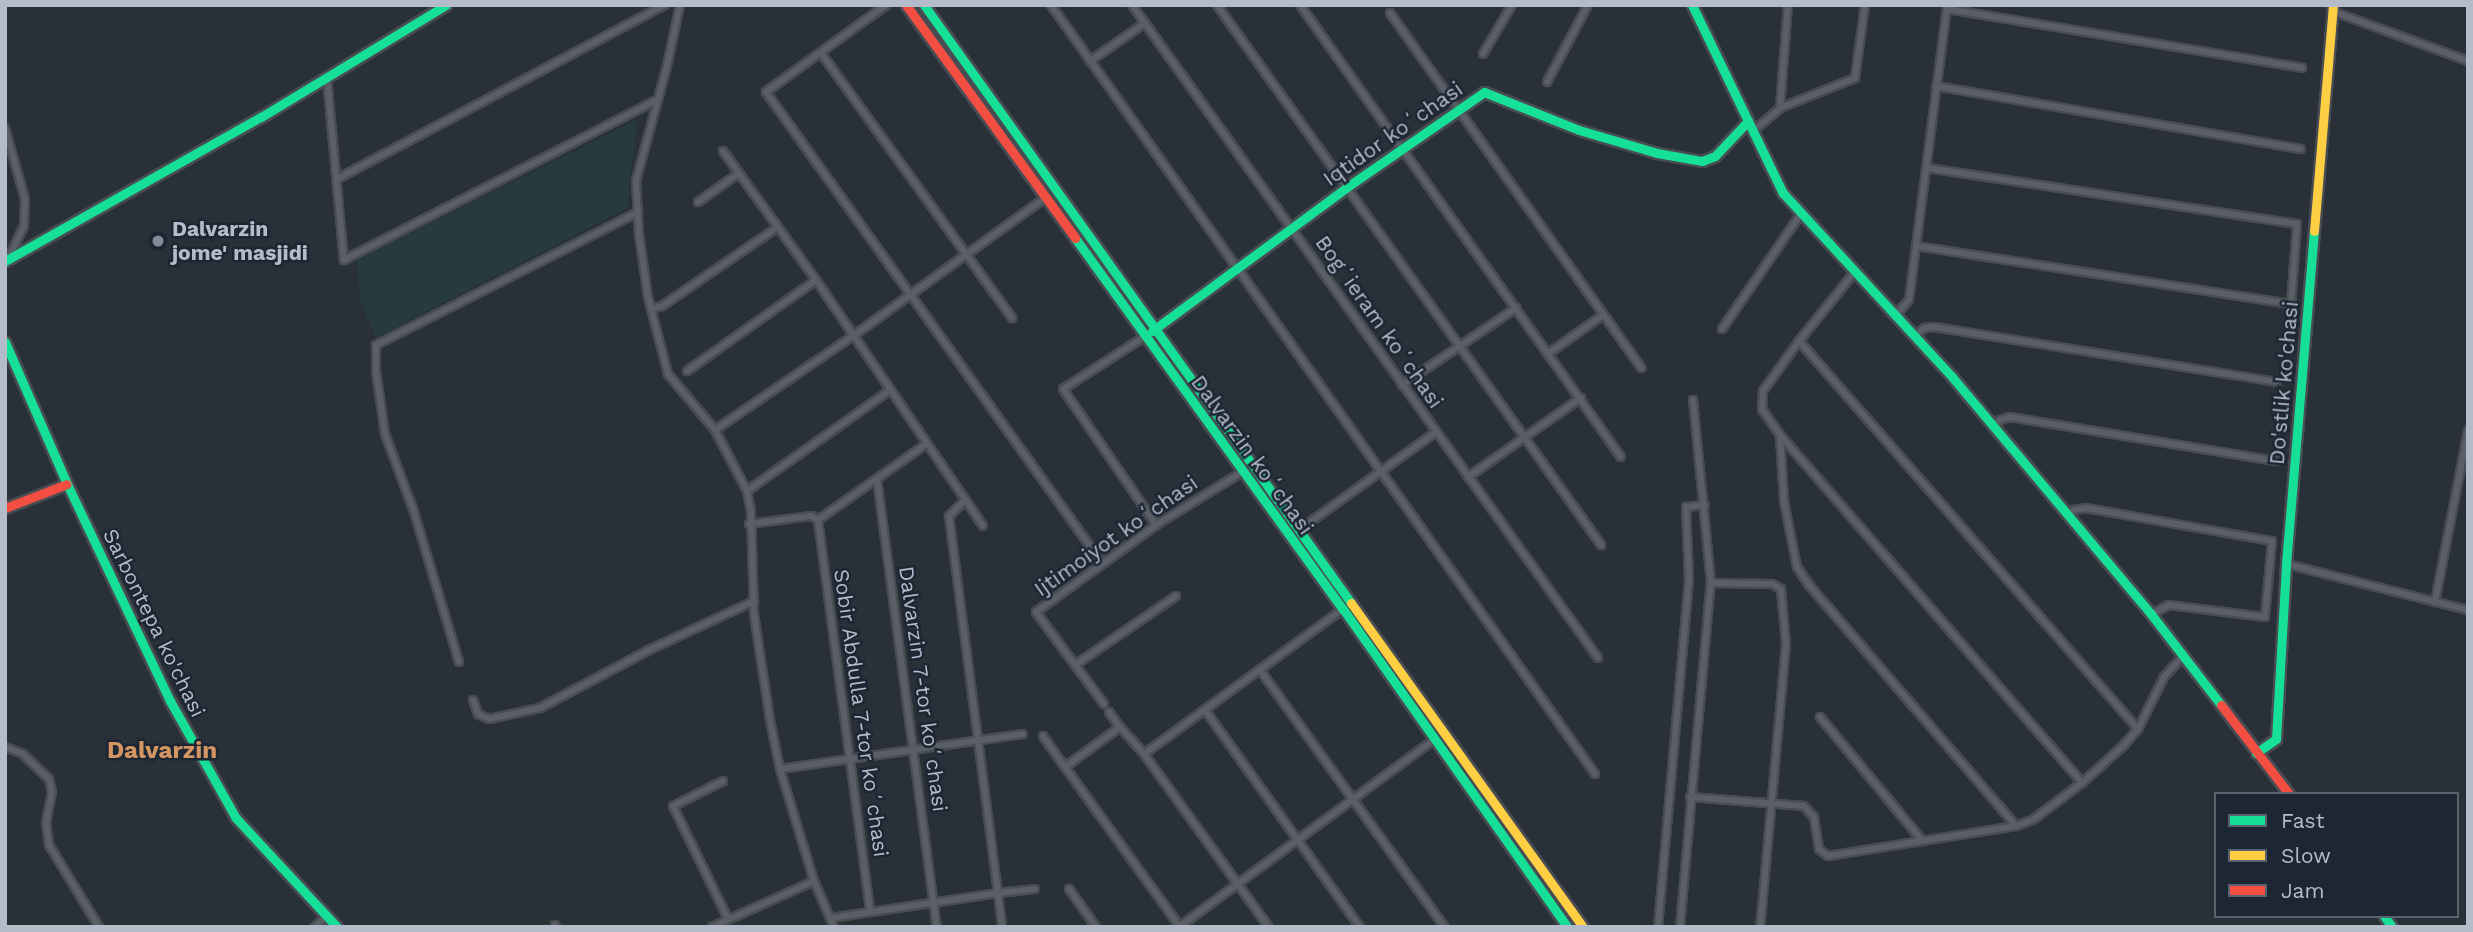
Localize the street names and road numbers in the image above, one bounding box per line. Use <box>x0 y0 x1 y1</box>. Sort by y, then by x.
street label: Iqtidor koʻchasi <box>1318 76 1468 192</box>
street label: Bogʻieram koʻchasi <box>1310 231 1448 413</box>
street label: Do'stlik ko'chasi <box>2264 300 2304 466</box>
street label: Dalvarzin koʻchasi <box>1186 370 1318 540</box>
street label: Ijtimoiyot koʻchasi <box>1029 470 1203 602</box>
street label: Sarbontepa ko'chasi <box>97 524 211 722</box>
street label: Dalvarzin 7-tor koʻchasi <box>893 564 953 814</box>
street label: Sobir Abdulla 7-tor koʻchasi <box>828 566 894 860</box>

